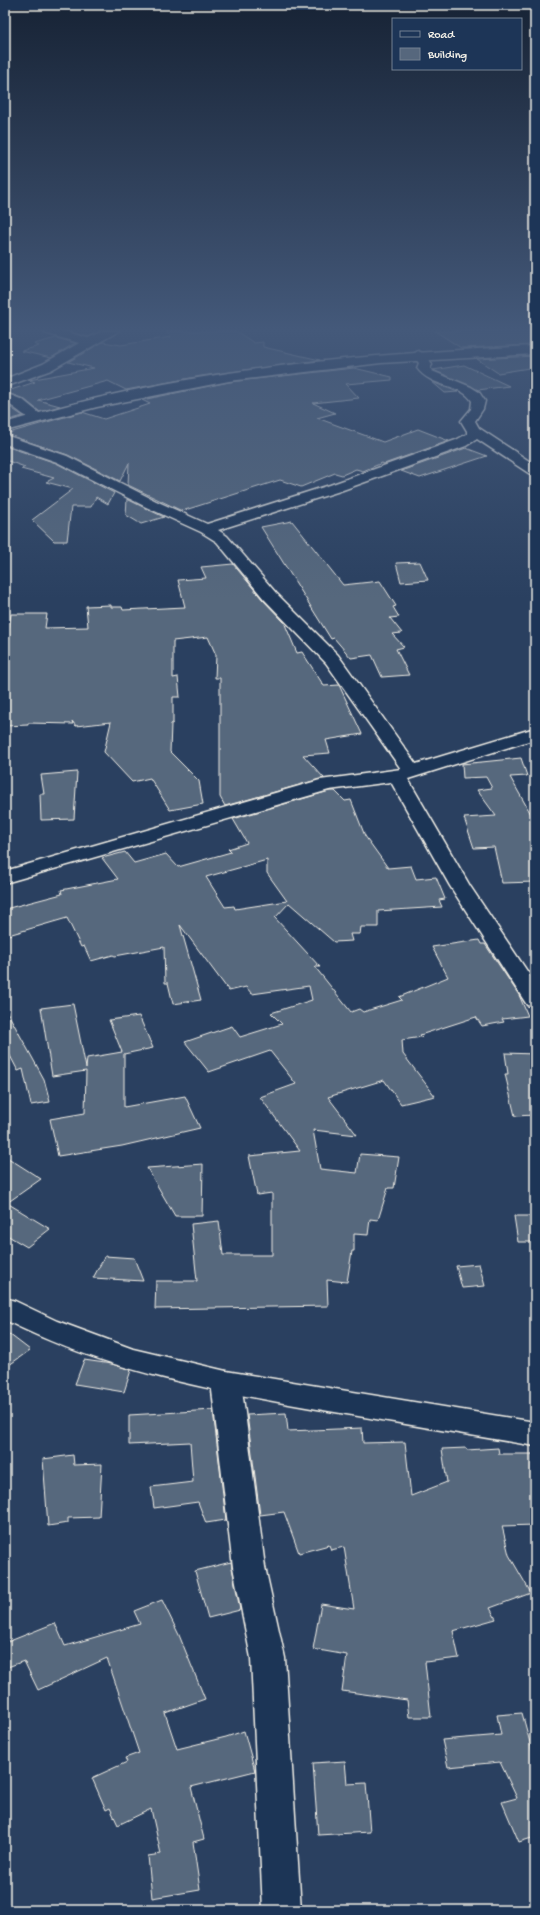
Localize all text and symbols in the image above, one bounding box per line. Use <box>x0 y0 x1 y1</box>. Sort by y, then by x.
legend <box>392 18 522 70</box>
text: Road <box>428 29 455 43</box>
text: Building <box>427 49 467 63</box>

